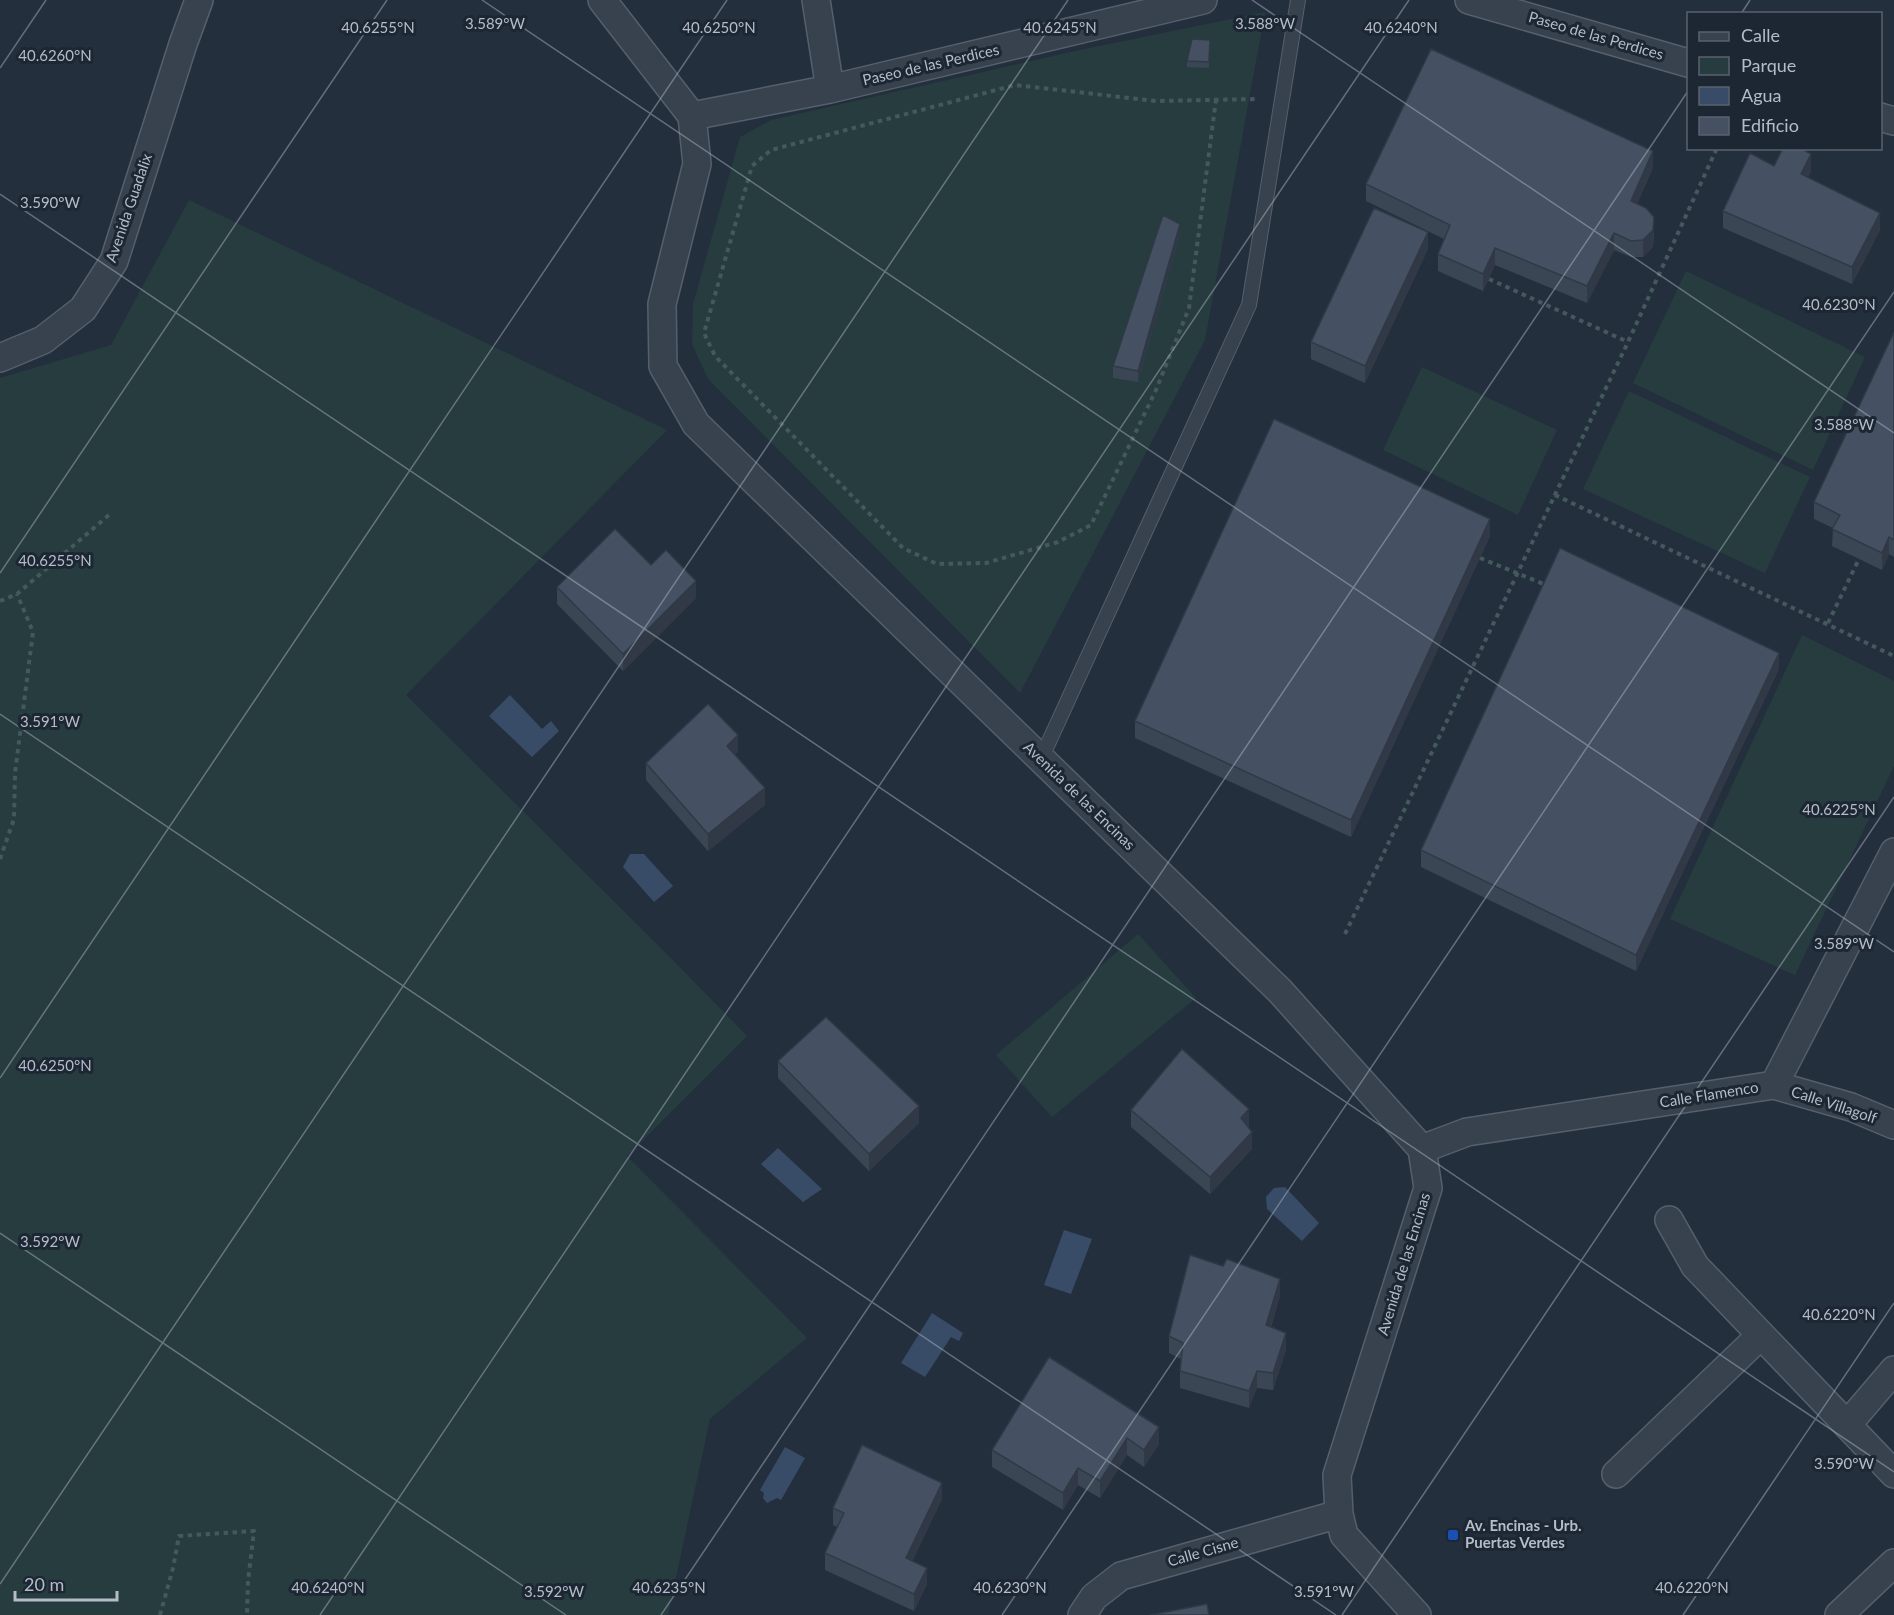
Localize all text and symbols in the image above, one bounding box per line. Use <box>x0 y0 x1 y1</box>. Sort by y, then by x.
street label: Paseo de las Perdices <box>1527 7 1666 63</box>
legend <box>1687 12 1882 150</box>
text: 3.589°W <box>465 14 526 32</box>
text: 3.588°W <box>1235 14 1296 32</box>
text: 40.6255°N <box>341 18 415 36</box>
text: 40.6250°N <box>682 18 756 36</box>
text: 40.6245°N <box>1023 18 1097 36</box>
text: 40.6240°N <box>1364 18 1438 36</box>
text: Calle <box>1741 24 1780 46</box>
street label: Paseo de las Perdices <box>861 40 1001 88</box>
text: 40.6260°N <box>18 46 92 64</box>
text: Parque <box>1741 54 1796 76</box>
text: Agua <box>1741 84 1782 106</box>
text: Edificio <box>1741 114 1799 136</box>
street label: Avenida Guadalix <box>101 150 155 264</box>
text: 3.590°W <box>20 193 81 211</box>
text: 40.6230°N <box>1802 295 1876 313</box>
text: 3.588°W <box>1814 415 1875 433</box>
text: 40.6255°N <box>18 551 92 569</box>
text: 3.591°W <box>20 712 81 730</box>
street label: Avenida de las Encinas <box>1020 737 1139 853</box>
text: 40.6225°N <box>1802 800 1876 818</box>
text: 3.589°W <box>1814 934 1875 952</box>
text: 40.6250°N <box>18 1056 92 1074</box>
street label: Calle Flamenco <box>1658 1077 1760 1111</box>
street label: Calle Villagolf <box>1789 1082 1880 1127</box>
street label: Avenida de las Encinas <box>1373 1190 1433 1337</box>
text: 3.592°W <box>20 1232 81 1250</box>
text: 40.6220°N <box>1802 1305 1876 1323</box>
text: 3.590°W <box>1814 1454 1875 1472</box>
place label: Av. Encinas - Urb. Puertas Verdes <box>1464 1516 1581 1551</box>
marker: Av. Encinas - Urb. Puertas Verdes <box>1446 1528 1460 1542</box>
street label: Calle Cisne <box>1165 1532 1240 1570</box>
scale bar <box>15 1564 117 1602</box>
text: 20 m <box>24 1573 64 1595</box>
text: 40.6240°N <box>291 1578 365 1596</box>
text: 40.6235°N <box>632 1578 706 1596</box>
text: 40.6230°N <box>973 1578 1047 1596</box>
text: 40.6220°N <box>1655 1578 1729 1596</box>
text: 3.592°W <box>524 1582 585 1600</box>
text: 3.591°W <box>1294 1582 1355 1600</box>

